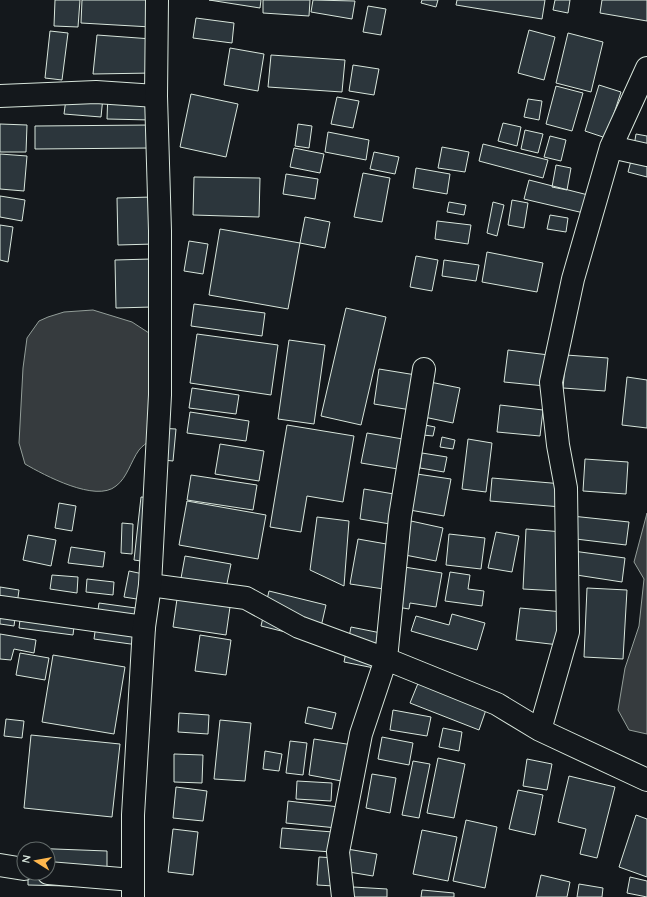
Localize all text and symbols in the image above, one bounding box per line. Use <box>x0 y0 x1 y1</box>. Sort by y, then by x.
north arrow <box>16 841 56 881</box>
text: N <box>19 854 34 864</box>

